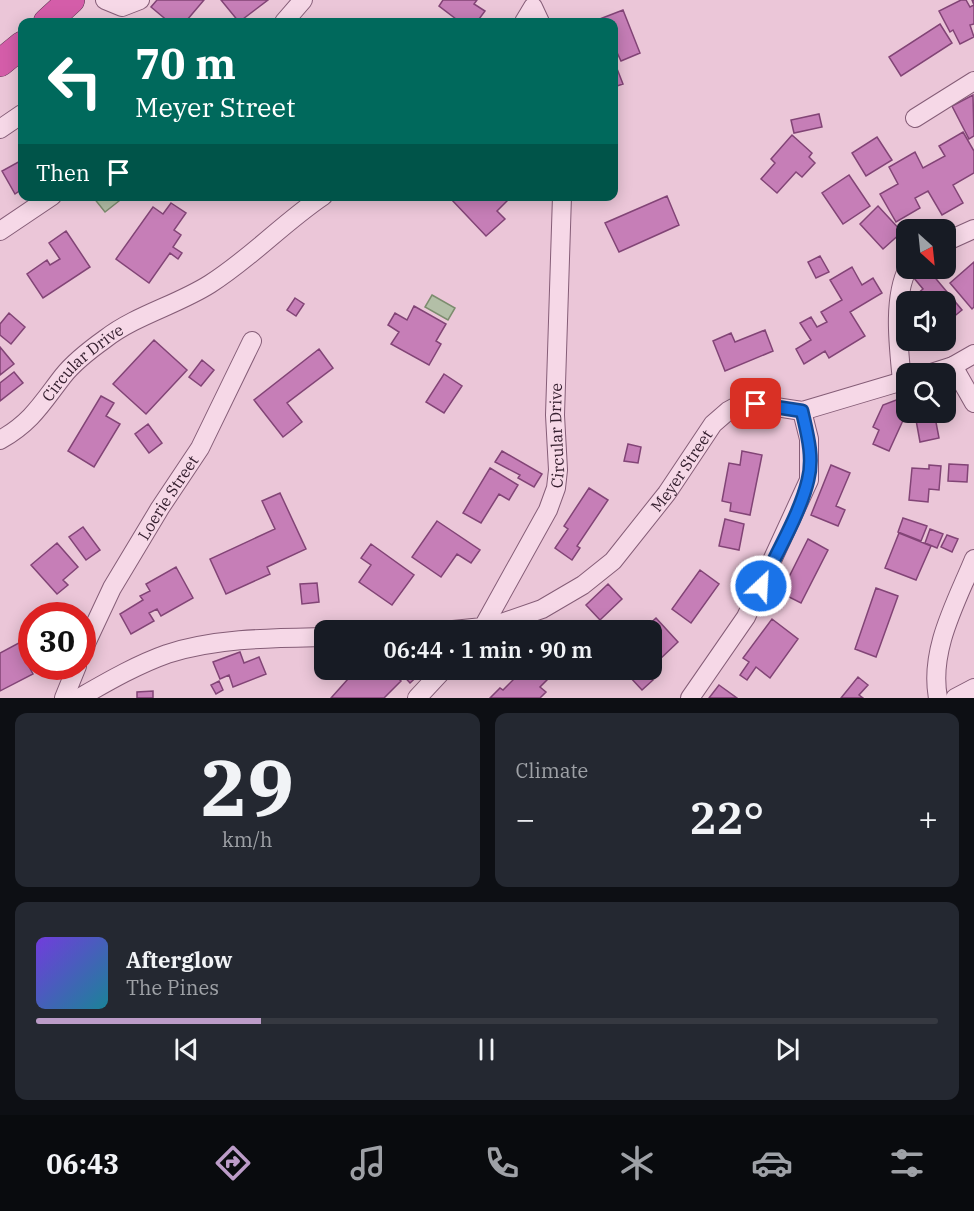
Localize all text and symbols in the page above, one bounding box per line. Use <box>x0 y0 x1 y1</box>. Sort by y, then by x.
text: 70 m <box>135 36 236 91</box>
icon: left <box>36 42 114 120</box>
text: Meyer Street <box>135 89 296 124</box>
icon: arrive <box>102 156 135 189</box>
text: Then <box>36 158 90 187</box>
north arrow <box>896 219 956 279</box>
map controls <box>896 219 956 423</box>
button: sound <box>896 291 956 351</box>
street label: Circular Drive <box>37 319 127 406</box>
button: search <box>896 363 956 423</box>
pin <box>730 378 781 429</box>
street label: Circular Drive <box>545 383 568 489</box>
icon: arrive <box>739 387 772 420</box>
street label: Meyer Street <box>646 425 717 516</box>
street label: Loerie Street <box>133 451 203 543</box>
position arrow <box>729 554 793 618</box>
speed limit sign: 30 <box>18 602 96 680</box>
text: 06:44 · 1 min · 90 m <box>384 635 592 664</box>
text: 29 <box>200 736 294 837</box>
text: Climate <box>516 757 588 784</box>
text: 22° <box>689 788 764 846</box>
text: − <box>516 797 535 840</box>
text: + <box>918 797 938 840</box>
text: km/h <box>222 826 273 853</box>
text: Afterglow <box>126 945 233 974</box>
text: The Pines <box>126 974 219 1001</box>
icon: previous <box>170 1033 203 1066</box>
icon: pause <box>470 1033 503 1066</box>
icon: next <box>771 1033 804 1066</box>
icon: directions <box>212 1142 254 1184</box>
icon: music <box>347 1142 389 1184</box>
icon: phone <box>481 1142 523 1184</box>
icon: climate <box>616 1142 658 1184</box>
icon: car <box>751 1142 793 1184</box>
icon: filters <box>886 1142 928 1184</box>
text: 06:43 <box>46 1146 119 1181</box>

